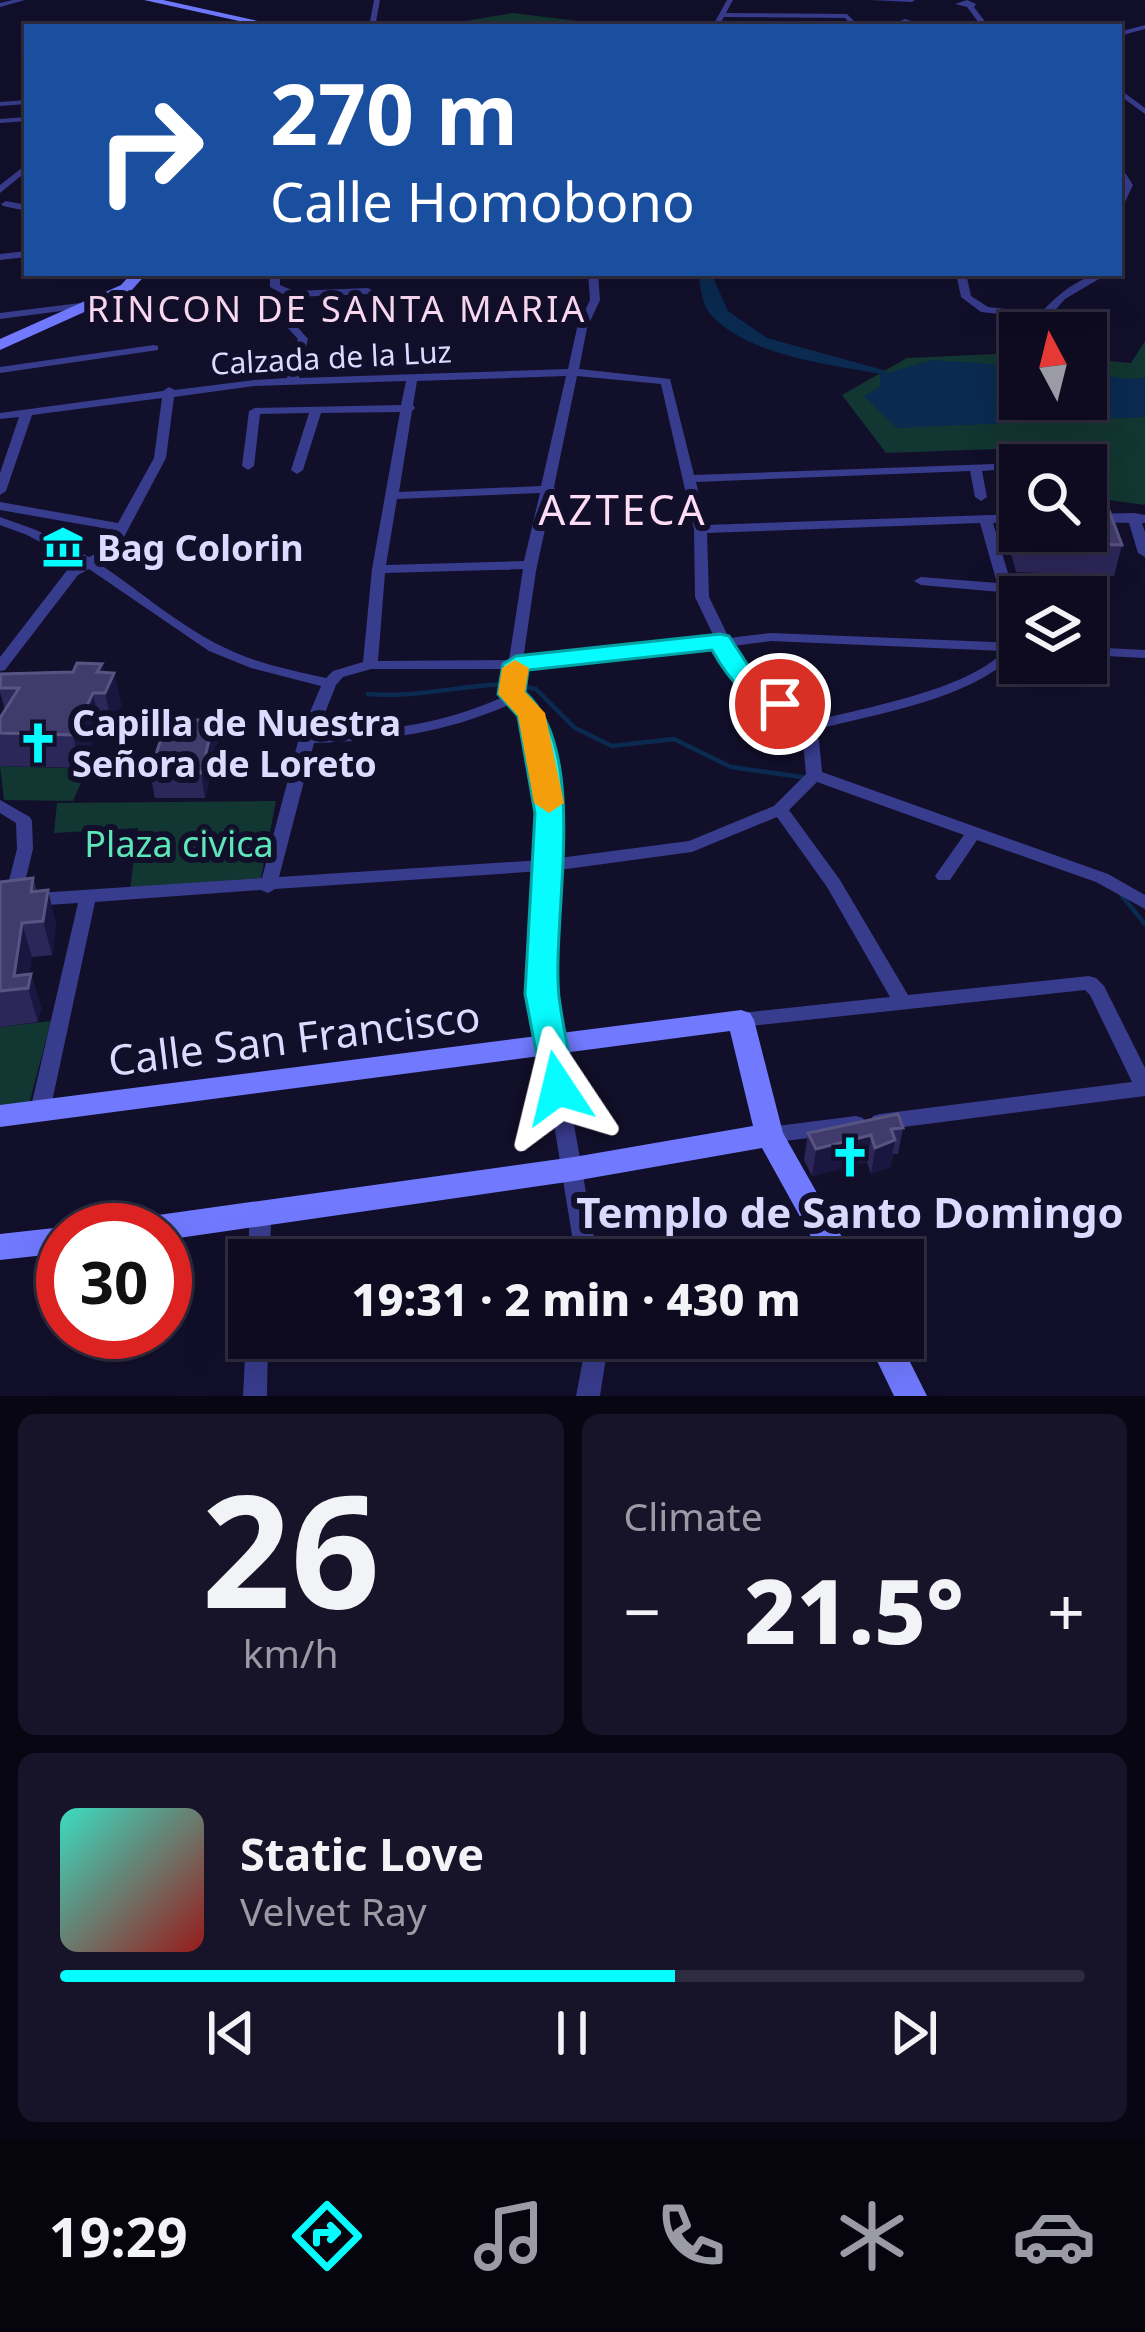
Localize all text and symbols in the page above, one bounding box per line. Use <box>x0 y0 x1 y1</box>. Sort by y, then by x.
text: 270 m <box>270 55 518 170</box>
icon: right <box>72 72 228 228</box>
text: Calle Homobono <box>270 164 695 238</box>
district label: RINCON DE SANTA MARIA <box>87 284 587 333</box>
north arrow <box>999 312 1107 420</box>
map controls <box>999 312 1107 684</box>
street label: Calzada de la Luz <box>209 330 453 384</box>
button: search <box>999 444 1107 552</box>
district label: AZTECA <box>539 480 707 537</box>
place label: Bag Colorin <box>97 523 304 572</box>
museum icon: Bag Colorin <box>40 524 86 570</box>
button: layers <box>999 576 1107 684</box>
pin <box>729 653 831 755</box>
icon: arrive <box>747 671 813 737</box>
place label: Capilla de Nuestra Señora de Loreto <box>72 698 401 788</box>
church icon: Capilla de Nuestra Señora de Loreto <box>15 720 61 766</box>
park label: Plaza civica <box>84 819 274 868</box>
street label: Calle San Francisco <box>105 986 483 1088</box>
position arrow <box>495 1025 621 1151</box>
church icon: Templo de Santo Domingo <box>827 1134 873 1180</box>
place label: Templo de Santo Domingo <box>576 1183 1124 1240</box>
speed limit sign: 30 <box>36 1203 192 1359</box>
text: 19:31 · 2 min · 430 m <box>351 1268 801 1329</box>
text: 26 <box>202 1441 380 1654</box>
text: Climate <box>624 1489 763 1542</box>
text: 21.5° <box>744 1548 964 1670</box>
text: − <box>624 1565 661 1655</box>
text: + <box>1047 1565 1085 1655</box>
text: km/h <box>243 1626 339 1679</box>
text: Static Love <box>240 1823 484 1884</box>
text: Velvet Ray <box>240 1884 427 1937</box>
icon: previous <box>198 2000 264 2066</box>
icon: pause <box>539 2000 605 2066</box>
icon: next <box>881 2000 947 2066</box>
icon: directions <box>285 2194 369 2278</box>
icon: music <box>467 2194 551 2278</box>
icon: phone <box>649 2194 733 2278</box>
icon: climate <box>830 2194 914 2278</box>
icon: car <box>1012 2194 1096 2278</box>
text: 19:29 <box>49 2199 188 2273</box>

